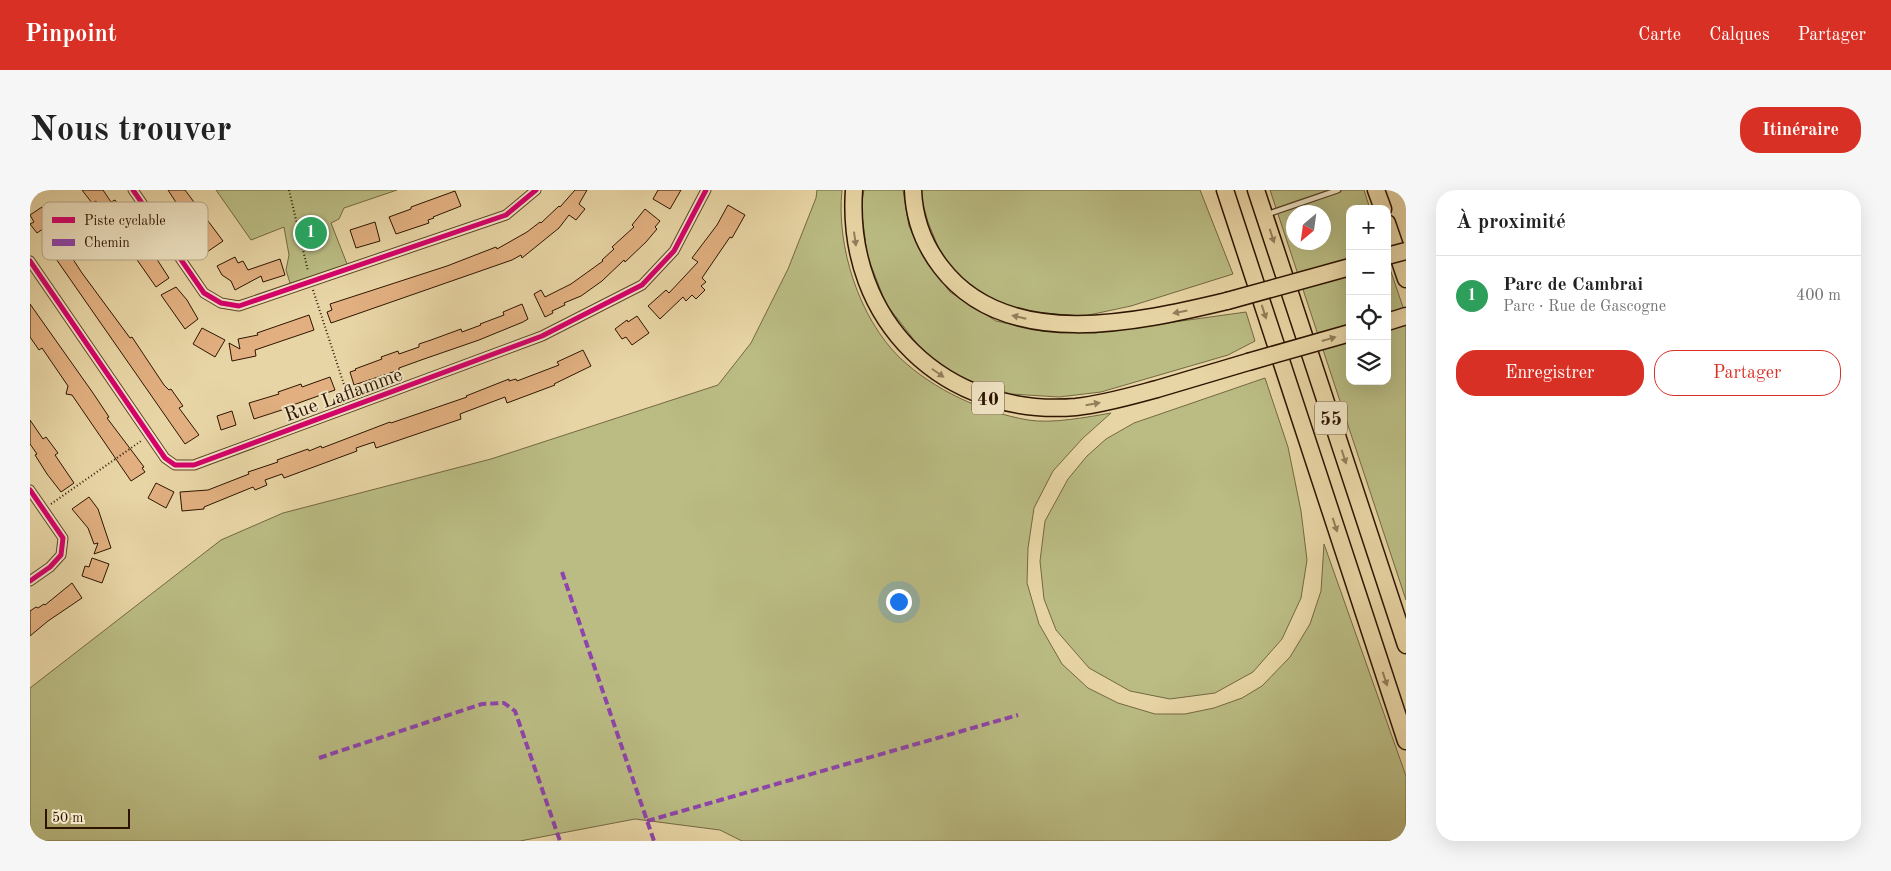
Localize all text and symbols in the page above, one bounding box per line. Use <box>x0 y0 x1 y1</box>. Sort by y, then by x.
text: Pinpoint <box>25 23 117 47</box>
text: Carte <box>1638 26 1681 44</box>
text: Calques <box>1709 26 1770 44</box>
text: Partager <box>1798 26 1866 44</box>
button: Itinéraire <box>1740 107 1861 153</box>
text: Nous trouver <box>30 113 232 148</box>
legend <box>42 202 208 260</box>
north arrow <box>1286 205 1331 250</box>
map controls <box>1346 205 1391 385</box>
button: + <box>1346 205 1391 250</box>
text: À proximité <box>1456 212 1566 233</box>
text: Piste cyclable <box>84 214 166 228</box>
pin: 1 <box>295 214 327 252</box>
one-way arrow <box>1268 229 1276 244</box>
one-way arrow <box>852 231 860 247</box>
text: Chemin <box>84 236 130 250</box>
button: − <box>1346 250 1391 295</box>
text: Parc de Cambrai <box>1503 276 1643 295</box>
text: 1 <box>1467 288 1477 304</box>
text: 400 m <box>1796 288 1841 304</box>
button: locate <box>1346 295 1391 340</box>
text: Parc · Rue de Gascogne <box>1503 299 1666 315</box>
one-way arrow <box>1261 305 1269 320</box>
one-way arrow <box>1171 308 1187 316</box>
one-way arrow <box>1011 313 1026 321</box>
one-way arrow <box>1321 335 1336 343</box>
button: layers <box>1346 340 1391 385</box>
button: Enregistrer <box>1456 350 1644 396</box>
button: Partager <box>1654 350 1841 396</box>
street label: Rue Laflamme <box>282 365 406 427</box>
one-way arrow <box>931 368 945 378</box>
road number: 40 <box>972 382 1004 414</box>
one-way arrow <box>1085 400 1101 408</box>
road number: 55 <box>1315 402 1347 434</box>
one-way arrow <box>1341 450 1348 465</box>
one-way arrow <box>1331 518 1339 533</box>
your location <box>886 589 912 615</box>
one-way arrow <box>1382 672 1390 687</box>
scale bar <box>45 806 130 829</box>
text: 50 m <box>52 811 83 825</box>

